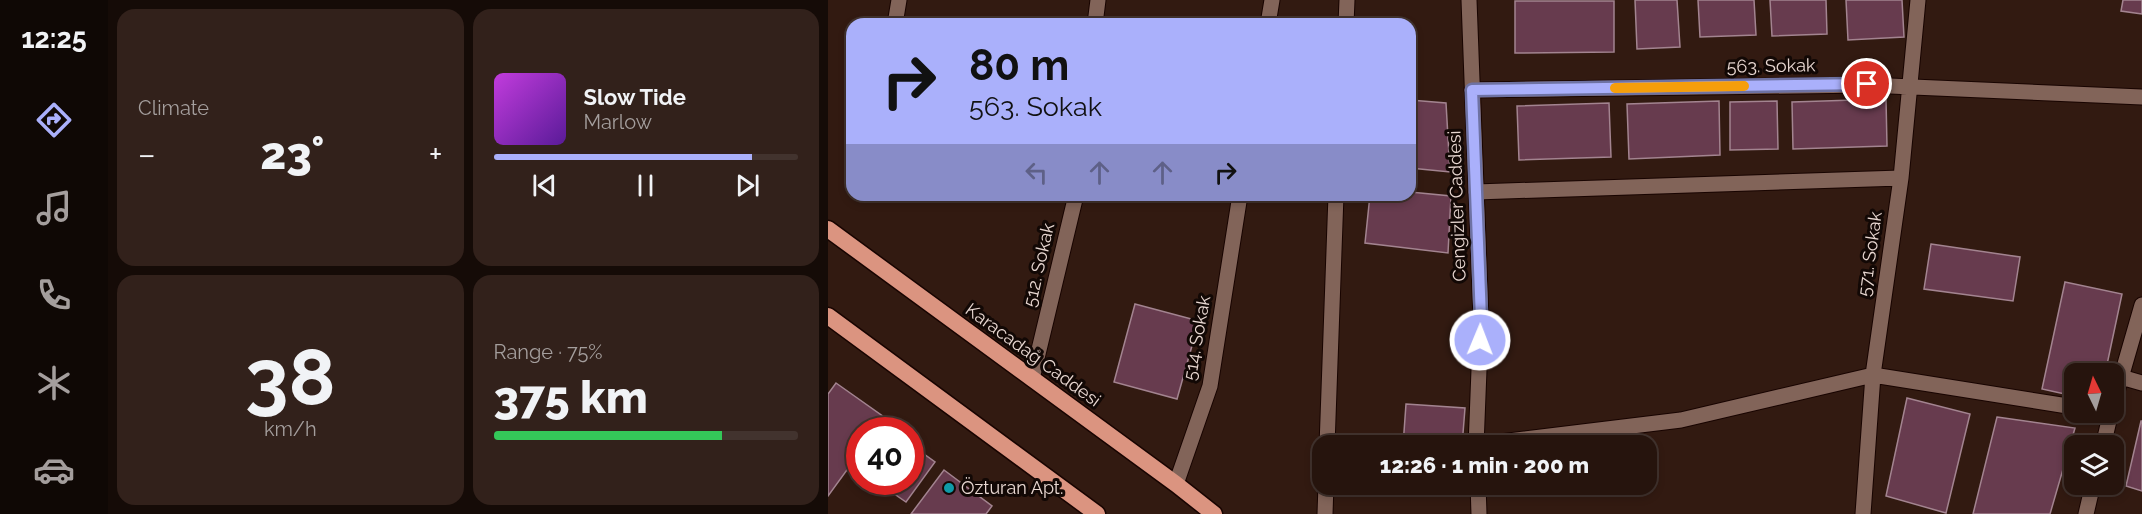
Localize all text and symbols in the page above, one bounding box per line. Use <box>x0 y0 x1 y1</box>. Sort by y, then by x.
text: 12:25 <box>21 23 87 54</box>
text: 80 m <box>969 41 1069 90</box>
icon: right <box>870 42 948 120</box>
street label: 563. Sokak <box>1726 54 1816 77</box>
pin <box>1841 58 1892 109</box>
icon: arrive <box>1850 67 1883 100</box>
text: Slow Tide <box>584 84 686 110</box>
text: 563. Sokak <box>969 91 1102 122</box>
text: Climate <box>138 96 209 120</box>
icon: directions <box>33 99 75 141</box>
text: Marlow <box>584 110 652 134</box>
text: 23° <box>260 127 324 180</box>
street label: Cengizler Caddesi <box>1443 130 1470 282</box>
text: − <box>138 135 156 174</box>
text: + <box>429 135 443 174</box>
icon: left <box>1020 156 1053 189</box>
icon: ahead <box>1083 156 1116 189</box>
icon: ahead <box>1146 156 1179 189</box>
icon: right <box>1209 156 1242 189</box>
icon: previous <box>528 169 561 202</box>
icon: pause <box>629 169 662 202</box>
icon: next <box>731 169 764 202</box>
icon: music <box>33 187 75 229</box>
street label: 571. Sokak <box>1853 210 1886 298</box>
street label: 512. Sokak <box>1019 220 1058 309</box>
icon: phone <box>33 274 75 316</box>
street label: 514. Sokak <box>1179 293 1214 382</box>
street label: Karacadağ Caddesi <box>962 299 1105 411</box>
position arrow <box>1448 308 1512 372</box>
text: 38 <box>245 332 336 423</box>
text: Range · 75% <box>494 340 603 364</box>
icon: climate <box>33 362 75 404</box>
north arrow <box>2064 363 2124 423</box>
map controls <box>2064 363 2124 495</box>
text: 375 km <box>494 371 648 424</box>
text: km/h <box>264 417 317 441</box>
speed limit sign: 40 <box>846 417 924 495</box>
button: layers <box>2064 435 2124 495</box>
icon: car <box>33 449 75 491</box>
text: 12:26 · 1 min · 200 m <box>1380 452 1589 478</box>
place label: Özturan Apt. <box>961 477 1063 498</box>
marker: Özturan Apt. <box>942 481 956 495</box>

